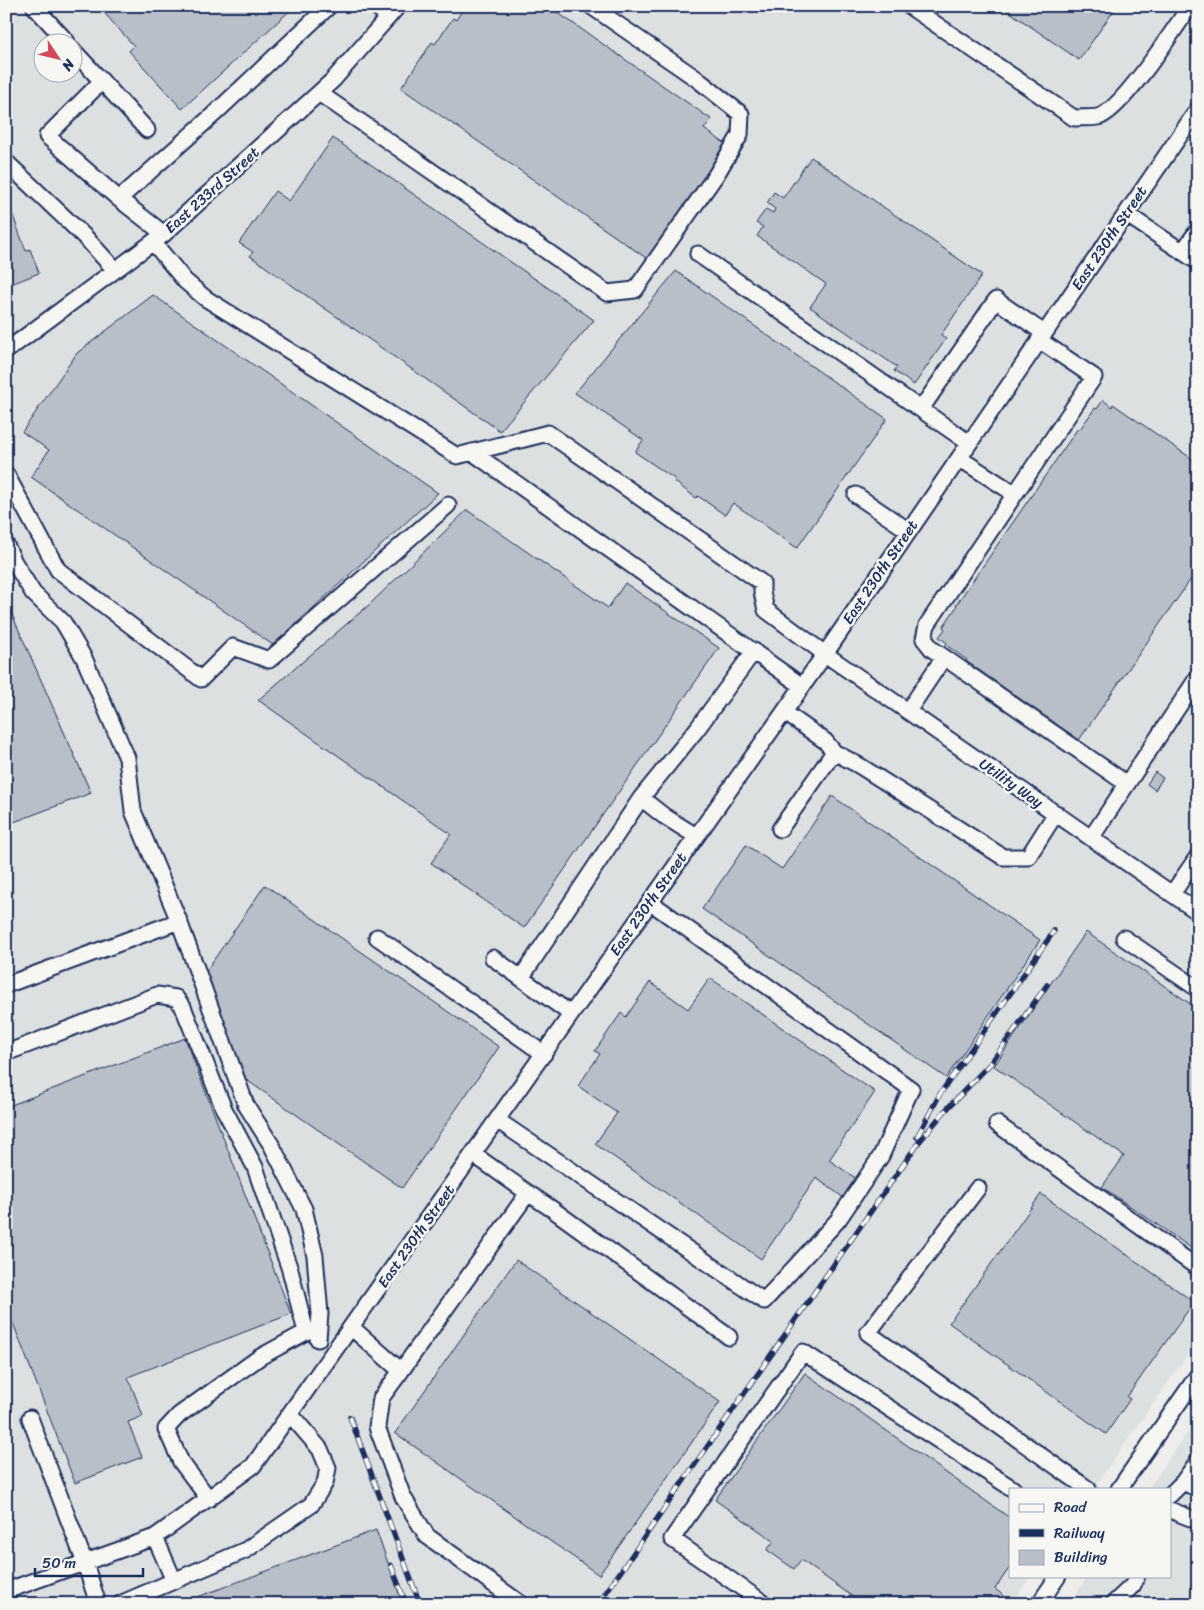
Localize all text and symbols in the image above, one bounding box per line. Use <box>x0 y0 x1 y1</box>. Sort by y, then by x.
north arrow <box>32 32 82 82</box>
text: N <box>55 53 82 77</box>
street label: East 233rd Street <box>159 140 266 240</box>
street label: East 230th Street <box>1064 180 1154 296</box>
street label: East 230th Street <box>835 514 925 630</box>
street label: Utility Way <box>973 751 1049 815</box>
street label: East 230th Street <box>603 846 694 961</box>
street label: East 230th Street <box>371 1178 462 1293</box>
legend <box>1009 1488 1172 1578</box>
text: Road <box>1054 1494 1087 1520</box>
text: Railway <box>1054 1520 1105 1546</box>
text: Building <box>1054 1544 1108 1570</box>
scale bar <box>35 1545 142 1577</box>
text: 50 m <box>42 1550 77 1576</box>

